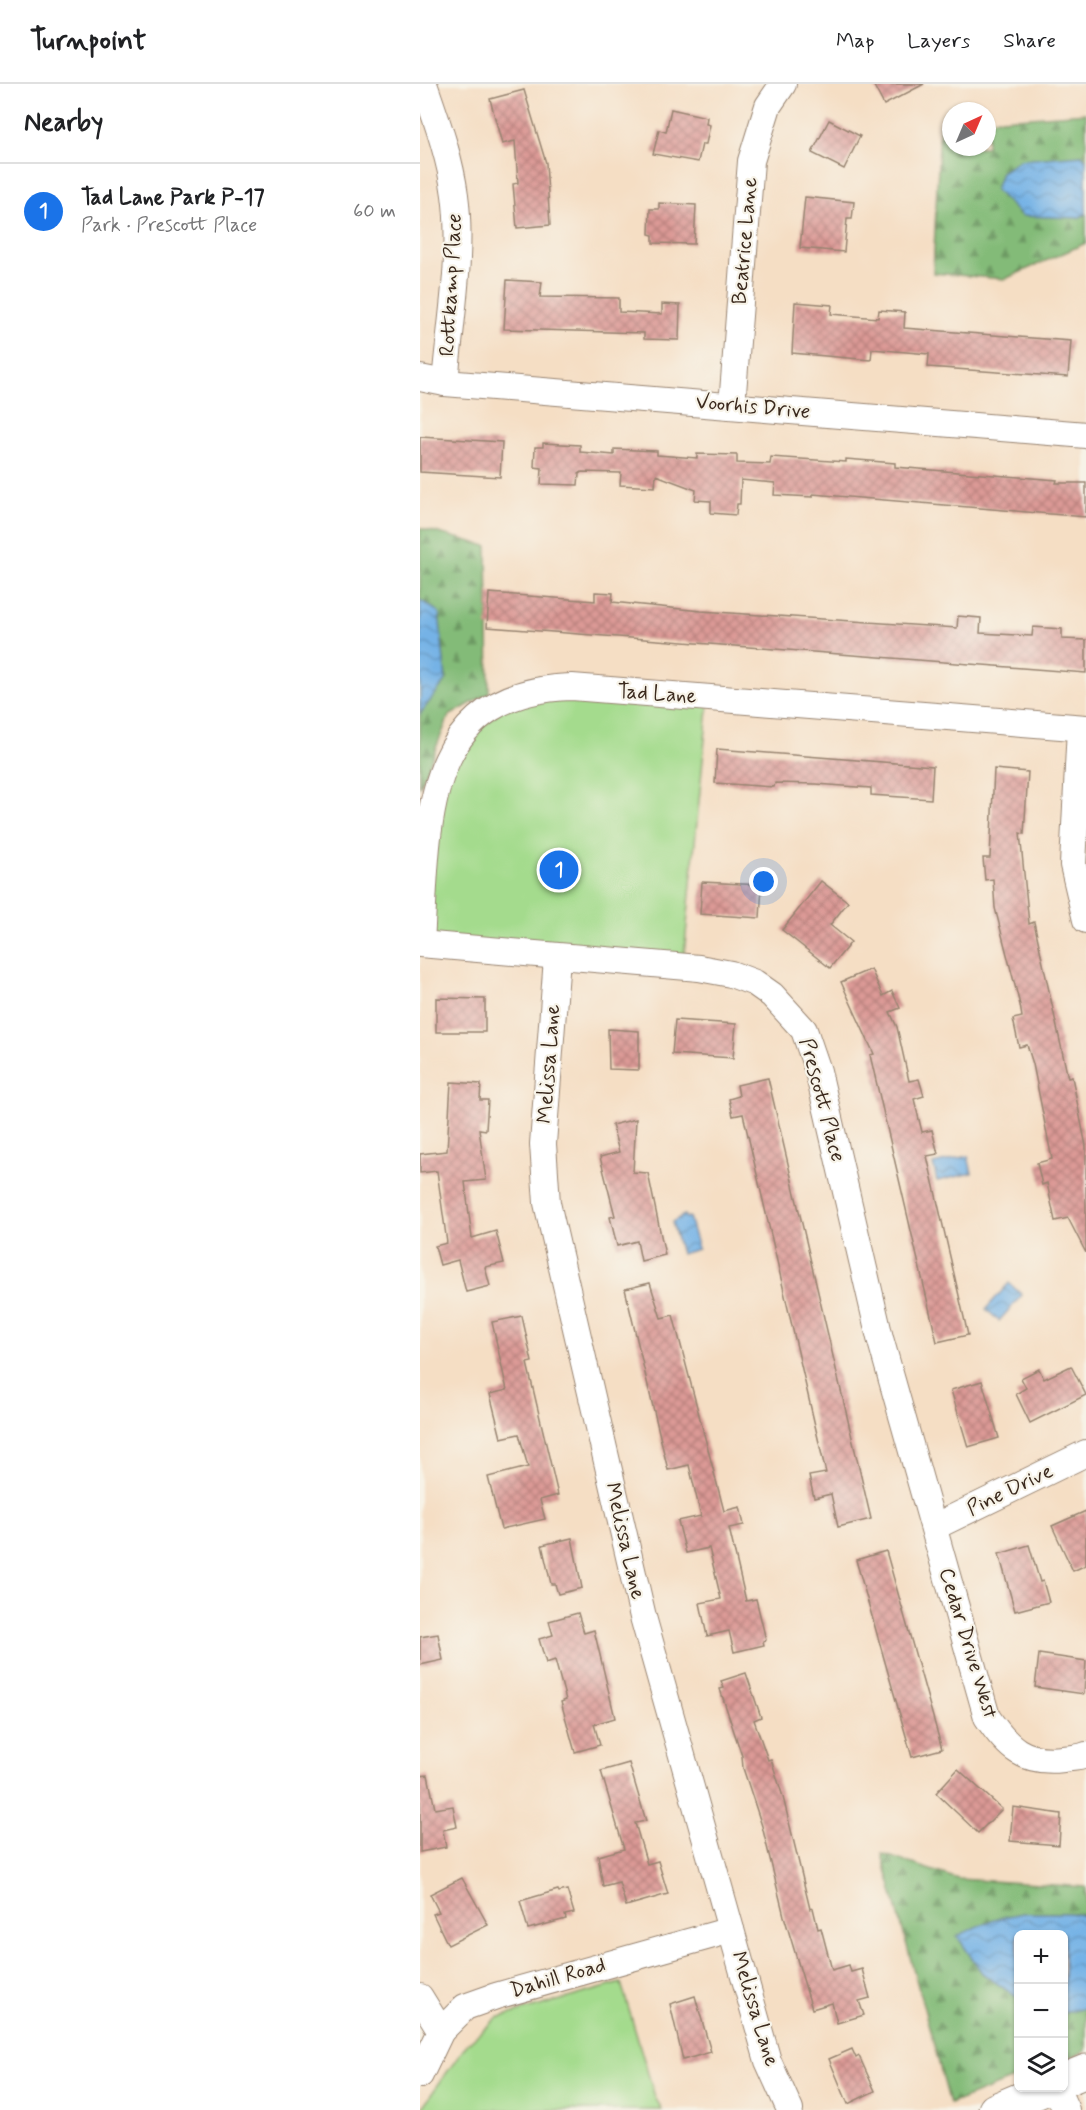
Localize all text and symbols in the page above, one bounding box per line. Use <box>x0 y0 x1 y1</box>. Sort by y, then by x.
text: Turnpoint <box>30 23 146 60</box>
text: Map <box>836 27 874 55</box>
text: Layers <box>907 27 970 55</box>
text: Share <box>1003 27 1056 55</box>
north arrow <box>942 102 996 156</box>
text: Nearby <box>24 106 103 140</box>
street label: Beatrice Lane <box>725 176 765 306</box>
text: Tad Lane Park P-17 <box>81 184 265 212</box>
text: 1 <box>39 198 48 225</box>
text: 60 m <box>353 198 396 225</box>
text: Park · Prescott Place <box>81 212 257 239</box>
street label: Rottkamp Place <box>433 213 469 357</box>
street label: Voorhis Drive <box>694 388 812 426</box>
street label: Tad Lane <box>616 677 698 711</box>
pin: 1 <box>540 848 578 892</box>
your location <box>749 867 778 896</box>
street label: Melissa Lane <box>531 1003 567 1124</box>
street label: Prescott Place <box>792 1035 852 1165</box>
street label: Pine Drive <box>962 1457 1058 1523</box>
street label: Melissa Lane <box>598 1480 652 1602</box>
street label: Cedar Drive West <box>932 1564 1004 1722</box>
map controls <box>1014 1930 1068 2092</box>
button: + <box>1014 1930 1068 1984</box>
street label: Melissa Lane <box>724 1948 786 2070</box>
street label: Dahill Road <box>507 1951 609 2005</box>
button: − <box>1014 1984 1068 2038</box>
button: layers <box>1014 2038 1068 2092</box>

